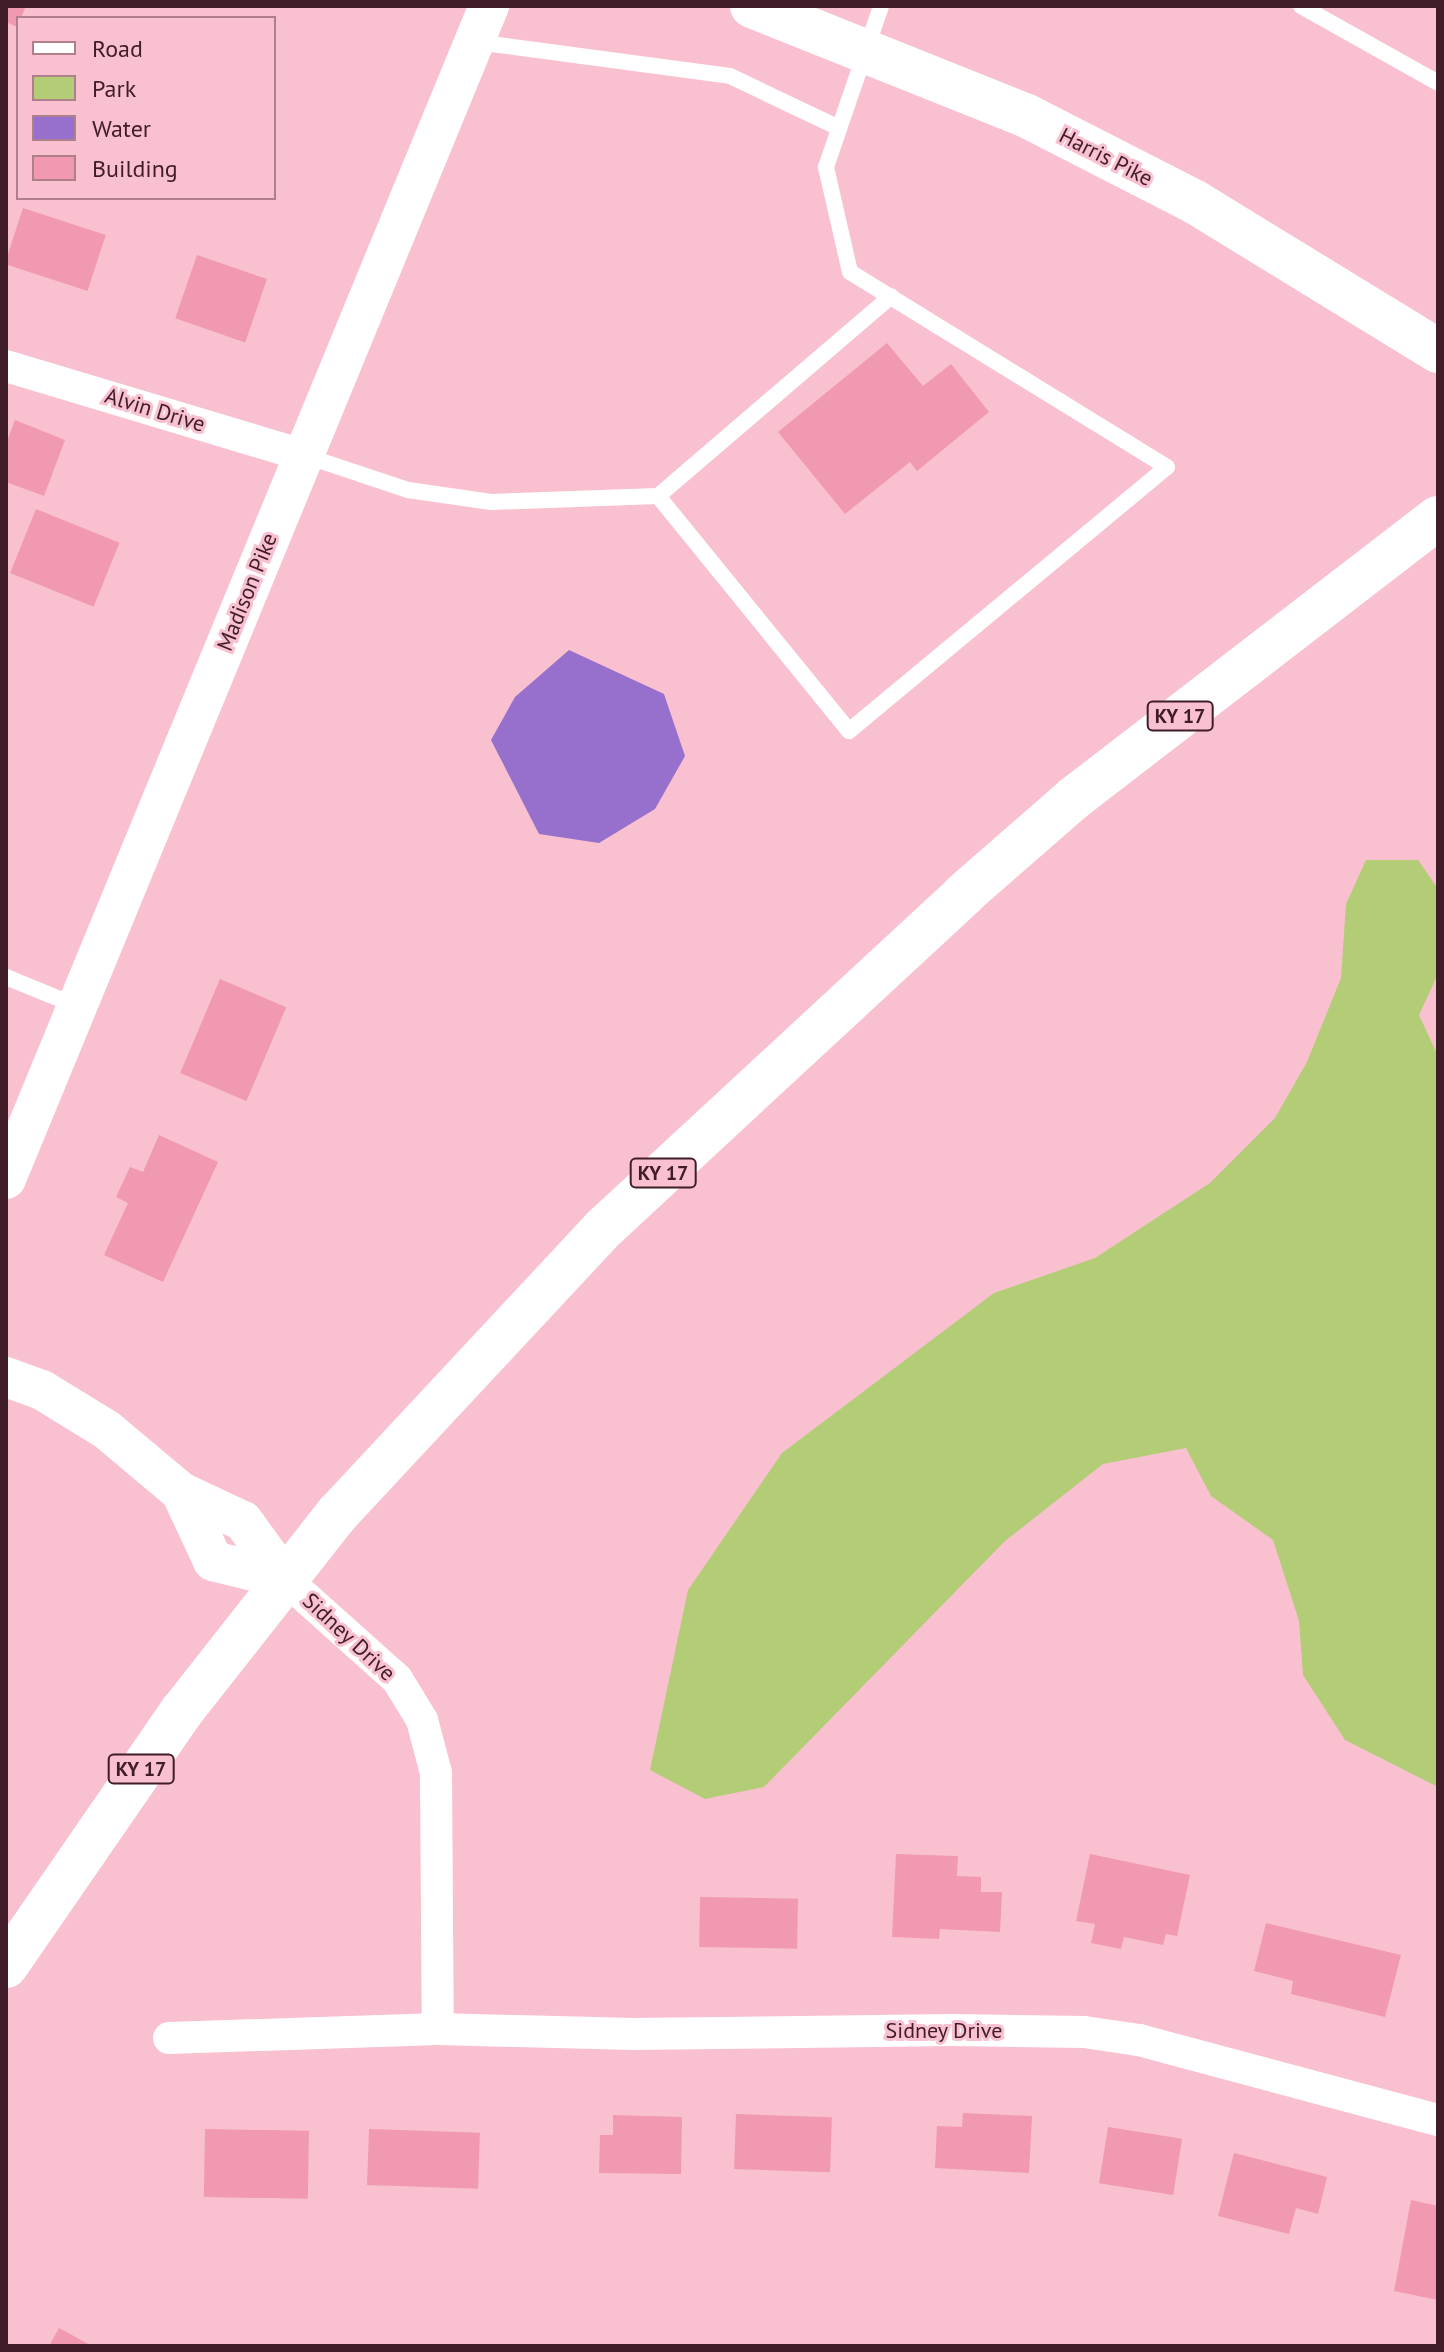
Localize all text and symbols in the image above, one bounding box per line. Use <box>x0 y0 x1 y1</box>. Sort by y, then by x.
legend <box>16 16 276 200</box>
text: Road <box>92 33 143 64</box>
text: Park <box>92 73 136 104</box>
text: Water <box>92 113 151 144</box>
street label: Harris Pike <box>1055 122 1157 192</box>
text: Building <box>92 153 178 184</box>
street label: Alvin Drive <box>102 382 208 438</box>
street label: Madison Pike <box>211 529 283 655</box>
road number: KY 17 <box>1146 700 1214 732</box>
road number: KY 17 <box>629 1157 697 1189</box>
street label: Sidney Drive <box>297 1587 401 1687</box>
road number: KY 17 <box>107 1753 175 1785</box>
street label: Sidney Drive <box>885 2018 1003 2044</box>

